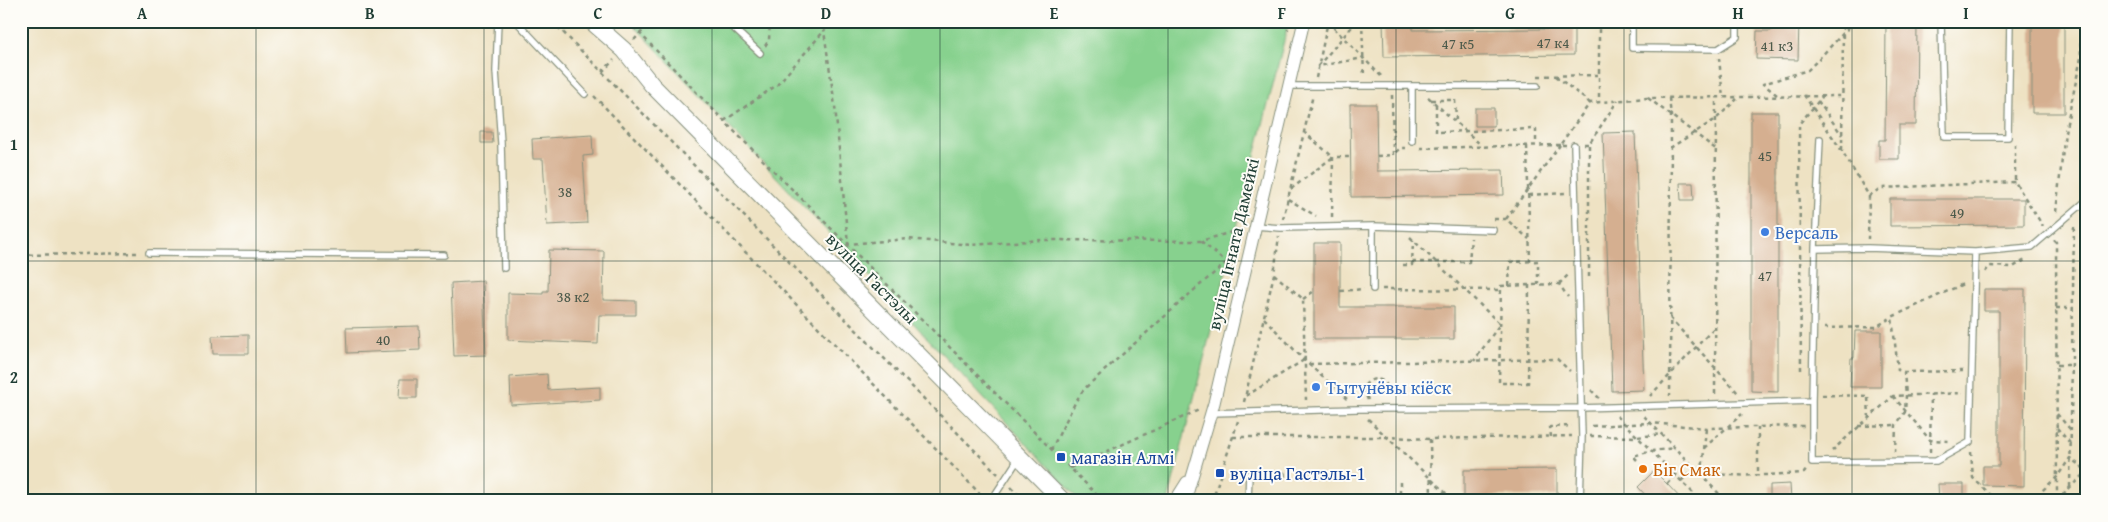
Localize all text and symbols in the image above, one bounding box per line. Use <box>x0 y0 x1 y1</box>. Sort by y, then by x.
text: A <box>137 1 148 25</box>
text: B <box>365 1 375 25</box>
text: C <box>593 1 603 25</box>
text: D <box>821 1 831 25</box>
text: E <box>1050 1 1059 25</box>
text: F <box>1278 1 1286 25</box>
text: G <box>1505 1 1515 25</box>
text: H <box>1732 1 1744 25</box>
text: I <box>1963 1 1969 25</box>
house number: 47 к4 <box>1537 32 1569 53</box>
house number: 47 к5 <box>1442 33 1474 54</box>
house number: 41 к3 <box>1761 35 1793 56</box>
text: 1 <box>10 132 18 156</box>
house number: 45 <box>1758 145 1772 166</box>
street label: вуліца Ігната Дамейкі <box>1200 155 1266 333</box>
house number: 38 <box>558 181 572 202</box>
house number: 49 <box>1950 202 1964 223</box>
place label: Версаль <box>1775 219 1838 246</box>
street label: вуліца Гастэлы <box>820 226 924 330</box>
marker: Версаль <box>1759 226 1771 238</box>
house number: 47 <box>1758 265 1772 286</box>
house number: 38 к2 <box>557 286 589 307</box>
house number: 40 <box>376 329 390 350</box>
text: 2 <box>10 365 18 389</box>
place label: Тытунёвы кіёск <box>1326 374 1452 401</box>
marker: Тытунёвы кіёск <box>1310 381 1322 393</box>
place label: магазін Алмі <box>1071 444 1175 471</box>
marker: магазін Алмі <box>1055 451 1067 463</box>
place label: Біг Смак <box>1653 456 1721 483</box>
place label: вуліца Гастэлы-1 <box>1230 460 1365 487</box>
marker: Біг Смак <box>1637 463 1649 475</box>
marker: вуліца Гастэлы-1 <box>1214 467 1226 479</box>

